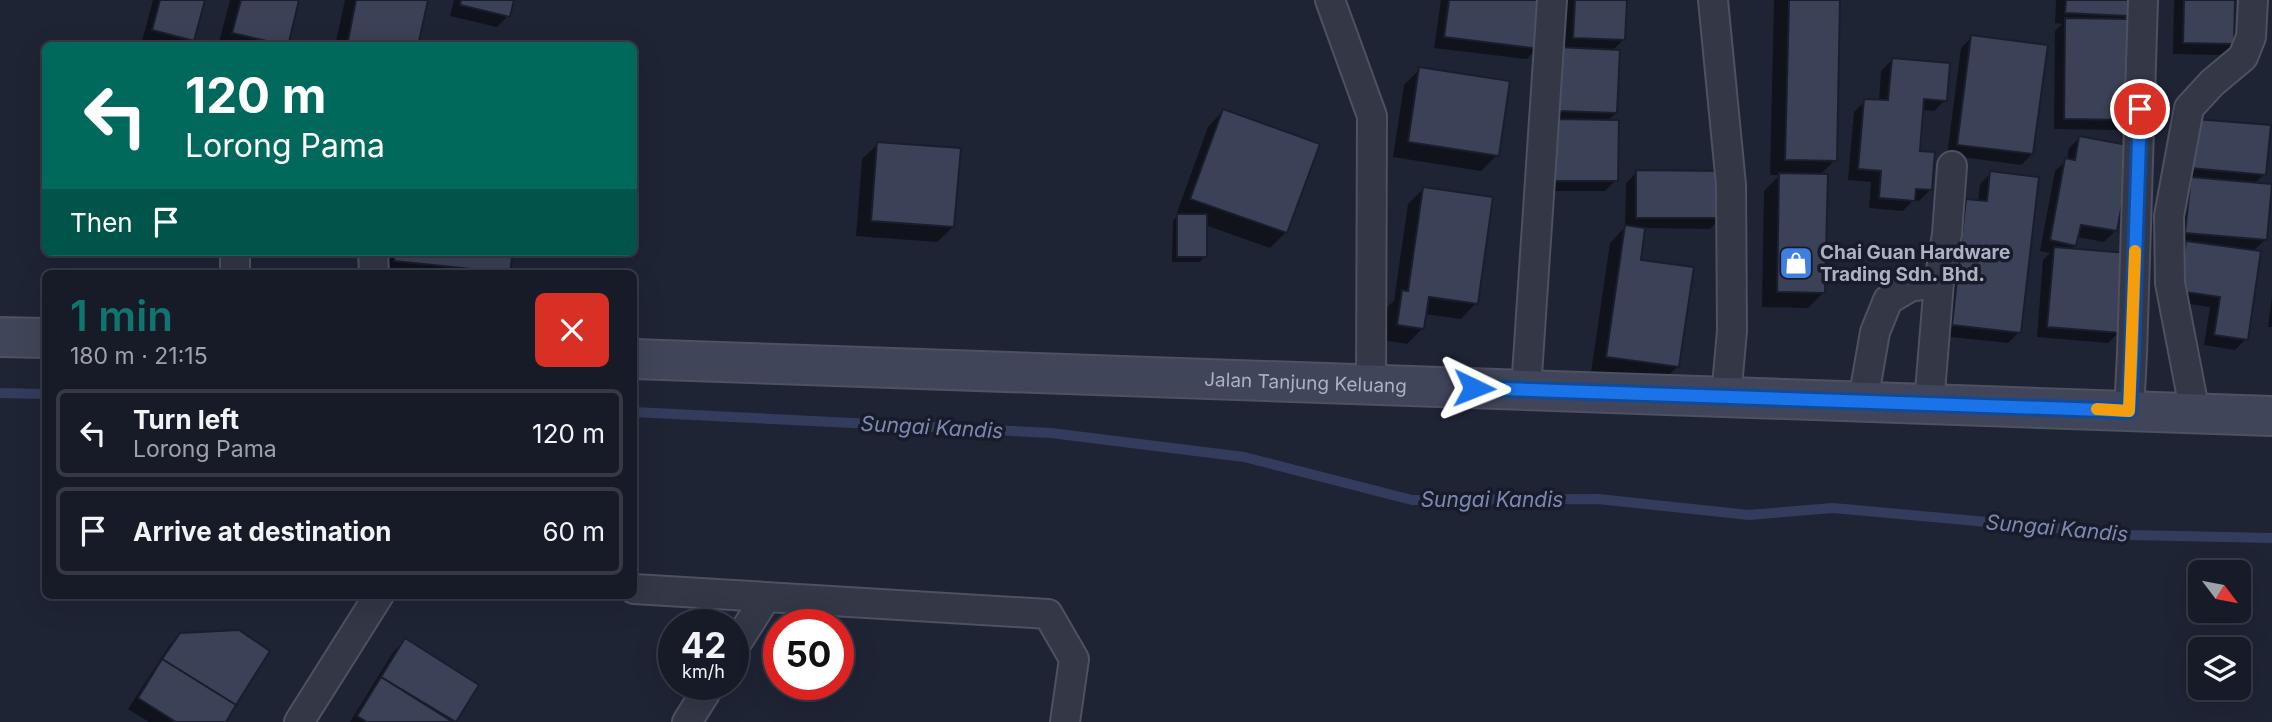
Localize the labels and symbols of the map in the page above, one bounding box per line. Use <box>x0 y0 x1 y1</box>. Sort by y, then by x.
pin <box>2110 79 2170 139</box>
place label: Chai Guan Hardware Trading Sdn. Bhd. <box>1820 241 2010 286</box>
shop icon: Chai Guan Hardware Trading Sdn. Bhd. <box>1777 244 1815 282</box>
position arrow <box>1437 351 1511 425</box>
street label: Jalan Tanjung Keluang <box>1204 367 1407 397</box>
water label: Sungai Kandis <box>860 411 1004 443</box>
water label: Sungai Kandis <box>1421 487 1563 512</box>
water label: Sungai Kandis <box>1985 509 2129 547</box>
north arrow <box>2188 560 2250 623</box>
speed limit sign: 50 <box>763 609 854 700</box>

